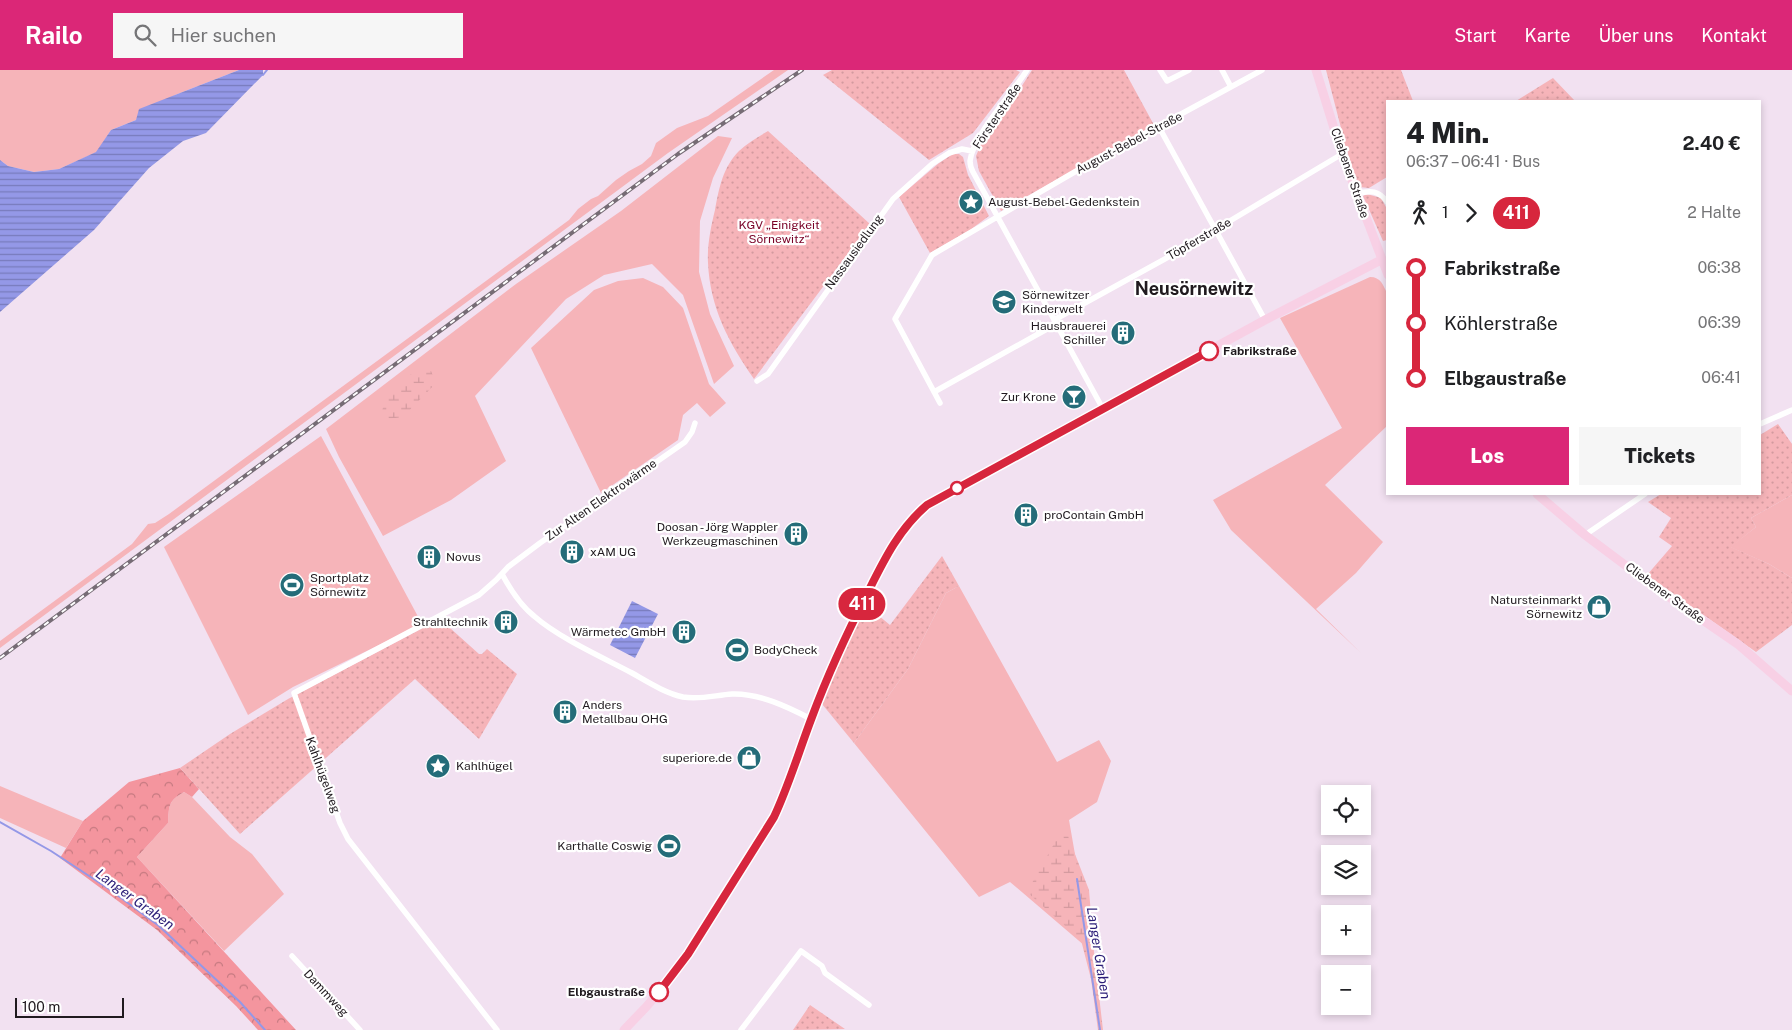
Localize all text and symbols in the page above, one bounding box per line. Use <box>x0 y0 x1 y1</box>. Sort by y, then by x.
search box <box>113 13 463 58</box>
text: Railo <box>25 21 83 49</box>
icon: search <box>131 21 159 49</box>
text: Hier suchen <box>171 24 276 46</box>
text: Start <box>1454 25 1497 46</box>
text: Karte <box>1525 25 1570 46</box>
text: Über uns <box>1598 25 1673 46</box>
text: Kontakt <box>1701 25 1767 46</box>
street label: Försterstraße <box>970 80 1024 151</box>
street label: August-Bebel-Straße <box>1073 109 1185 177</box>
text: 4 Min. <box>1406 116 1490 149</box>
street label: Cliebener Straße <box>1328 126 1372 220</box>
text: 2.40 € <box>1683 132 1741 154</box>
text: 06:37 – 06:41 · Bus <box>1406 152 1540 171</box>
place icon: August-Bebel-Gedenkstein <box>958 189 984 215</box>
place label: August-Bebel-Gedenkstein <box>988 195 1140 209</box>
icon: walk <box>1406 199 1434 227</box>
icon: forward <box>1457 199 1485 227</box>
text: 411 <box>1503 202 1530 223</box>
text: 1 <box>1442 203 1449 222</box>
text: 2 Halte <box>1687 203 1741 222</box>
street label: Nassausiedlung <box>822 212 886 292</box>
street label: Töpferstraße <box>1164 215 1234 263</box>
park label: KGV „Einigkeit Sörnewitz“ <box>738 218 820 246</box>
text: Fabrikstraße <box>1444 257 1561 279</box>
text: 06:38 <box>1697 258 1741 277</box>
district label: Neusörnewitz <box>1135 278 1253 299</box>
place label: Sörnewitzer Kinderwelt <box>1022 288 1090 316</box>
school or university icon: Sörnewitzer Kinderwelt <box>991 289 1017 315</box>
text: Köhlerstraße <box>1444 312 1558 334</box>
text: 06:39 <box>1698 313 1741 332</box>
place label: Hausbrauerei Schiller <box>1031 319 1106 347</box>
building icon: Hausbrauerei Schiller <box>1110 320 1136 346</box>
marker: Fabrikstraße <box>1199 341 1219 361</box>
place label: Fabrikstraße <box>1223 344 1297 358</box>
text: Elbgaustraße <box>1444 367 1566 389</box>
text: 06:41 <box>1701 368 1741 387</box>
bar icon: Zur Krone <box>1061 384 1087 410</box>
place label: Zur Krone <box>1000 390 1056 404</box>
button: Los <box>1406 427 1569 485</box>
button: Tickets <box>1579 427 1741 485</box>
street label: Zur Alten Elektrowärme <box>543 456 660 544</box>
unlabelled marker <box>950 481 964 495</box>
building icon: proContain GmbH <box>1013 502 1039 528</box>
place label: proContain GmbH <box>1044 508 1144 522</box>
place label: Doosan - Jörg Wappler Werkzeugmaschinen <box>657 520 778 548</box>
building icon: Doosan - Jörg Wappler Werkzeugmaschinen <box>783 521 809 547</box>
building icon: xAM UG <box>559 539 585 565</box>
building icon: Novus <box>416 544 442 570</box>
place label: xAM UG <box>590 545 636 559</box>
place label: Novus <box>446 550 481 564</box>
street label: Cliebener Straße <box>1623 560 1707 627</box>
place label: Sportplatz Sörnewitz <box>310 571 369 599</box>
sports icon: Sportplatz Sörnewitz <box>279 572 305 598</box>
line badge: 411 <box>833 588 891 620</box>
text: 411 <box>848 593 876 614</box>
place label: Natursteinmarkt Sörnewitz <box>1490 593 1582 621</box>
shop icon: Natursteinmarkt Sörnewitz <box>1586 594 1612 620</box>
building icon: Strahltechnik <box>493 609 519 635</box>
place label: Strahltechnik <box>413 615 488 629</box>
building icon: Wärmetec GmbH <box>671 619 697 645</box>
place label: Wärmetec GmbH <box>571 625 666 639</box>
sports icon: BodyCheck <box>724 637 750 663</box>
place label: BodyCheck <box>754 643 818 657</box>
place label: Anders Metallbau OHG <box>582 698 668 726</box>
building icon: Anders Metallbau OHG <box>552 699 578 725</box>
street label: Kahlhügelweg <box>303 735 343 815</box>
shop icon: superiore.de <box>736 745 762 771</box>
place label: superiore.de <box>662 751 732 765</box>
place icon: Kahlhügel <box>425 753 451 779</box>
place label: Kahlhügel <box>456 759 513 773</box>
map controls <box>1321 785 1371 1015</box>
button: locate <box>1321 785 1371 835</box>
sports icon: Karthalle Coswig <box>656 833 682 859</box>
place label: Karthalle Coswig <box>557 839 652 853</box>
button: layers <box>1321 845 1371 895</box>
water label: Langer Graben <box>93 865 178 933</box>
button: + <box>1321 905 1371 955</box>
water label: Langer Graben <box>1084 906 1114 1000</box>
button: − <box>1321 965 1371 1015</box>
street label: Dammweg <box>301 967 351 1019</box>
marker: Elbgaustraße <box>649 982 669 1002</box>
place label: Elbgaustraße <box>568 985 645 999</box>
scale bar <box>15 995 124 1018</box>
text: 100 m <box>22 999 60 1015</box>

